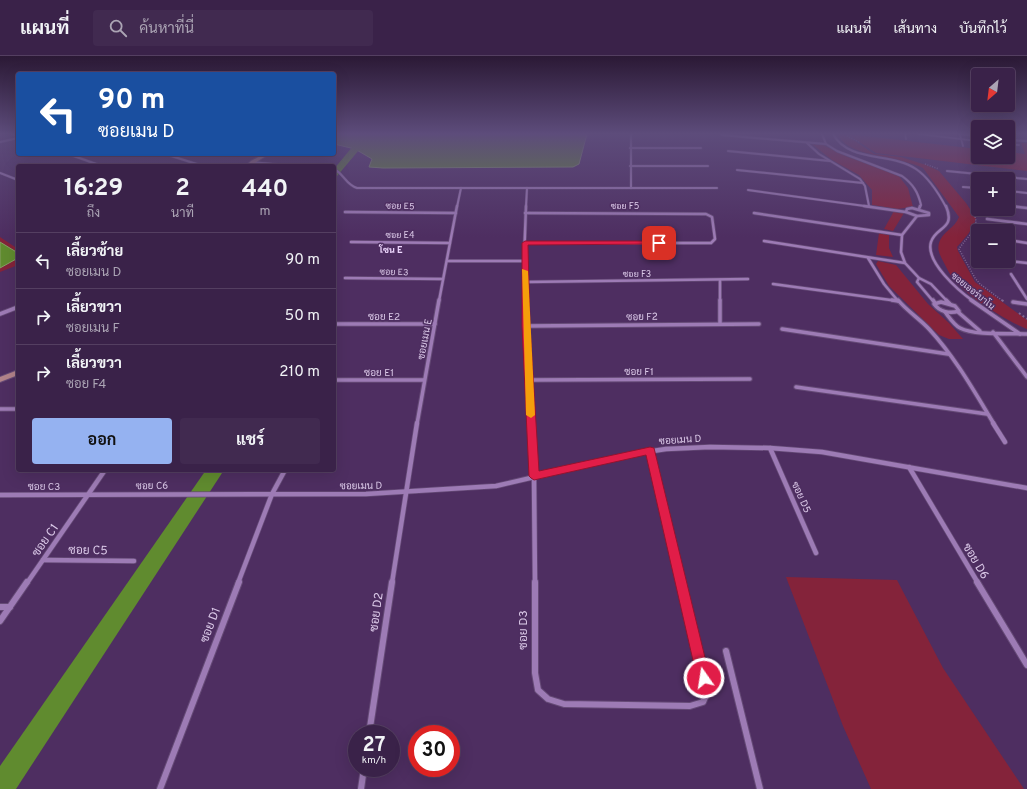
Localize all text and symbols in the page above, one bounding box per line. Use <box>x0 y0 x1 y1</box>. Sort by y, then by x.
search box <box>93 10 373 46</box>
text: แผนที่ <box>20 17 69 41</box>
icon: search <box>107 17 129 39</box>
text: ค้นหาที่นี่ <box>139 20 194 39</box>
text: แผนที่ <box>836 21 871 38</box>
text: เส้นทาง <box>893 21 937 38</box>
text: บันทึกไว้ <box>959 21 1007 38</box>
north arrow <box>971 68 1015 112</box>
map controls <box>971 68 1015 268</box>
text: 90 m <box>98 83 165 119</box>
icon: left <box>32 88 84 140</box>
button: layers <box>971 120 1015 164</box>
text: ซอยเมน D <box>98 121 175 144</box>
button: + <box>971 172 1015 216</box>
text: 16:29 <box>64 174 123 204</box>
text: 2 <box>175 174 190 204</box>
text: 440 <box>242 175 288 205</box>
street label: ซอย E5 <box>385 201 415 212</box>
street label: ซอย F5 <box>611 201 639 212</box>
text: m <box>260 204 271 220</box>
text: ถึง <box>87 206 100 222</box>
text: นาที <box>171 206 194 222</box>
button: − <box>971 224 1015 268</box>
pin <box>642 226 676 260</box>
street label: ซอย E4 <box>385 230 415 241</box>
icon: arrive <box>648 232 670 254</box>
text: เลี้ยวซ้าย <box>66 243 123 262</box>
district label: โซน E <box>378 244 403 256</box>
icon: left <box>32 250 54 272</box>
text: 90 m <box>285 251 320 270</box>
text: ซอยเมน D <box>66 265 121 281</box>
street label: ซอย E3 <box>379 267 409 278</box>
street label: ซอย F3 <box>623 269 651 280</box>
street label: ซอยเออร์บาโน <box>949 270 998 313</box>
text: เลี้ยวขวา <box>66 299 122 318</box>
icon: right <box>32 306 54 328</box>
text: 50 m <box>285 307 320 326</box>
street label: ซอย E2 <box>368 311 400 324</box>
street label: ซอย F2 <box>626 311 658 324</box>
street label: ซอยเมน E <box>415 318 436 361</box>
text: ซอยเมน F <box>66 321 120 337</box>
text: เลี้ยวขวา <box>66 355 122 374</box>
icon: right <box>32 362 54 384</box>
text: 210 m <box>279 363 320 382</box>
street label: ซอย F1 <box>624 366 654 379</box>
street label: ซอย E1 <box>364 367 394 380</box>
text: ซอย F4 <box>66 377 106 393</box>
button: ออก <box>32 418 172 464</box>
button: แชร์ <box>180 418 320 464</box>
street label: ซอยเมน D <box>658 433 702 448</box>
street label: ซอย C6 <box>136 480 168 493</box>
street label: ซอยเมน D <box>340 480 383 493</box>
street label: ซอย D5 <box>788 480 813 515</box>
street label: ซอย C3 <box>28 481 60 494</box>
street label: ซอย C1 <box>29 521 63 560</box>
street label: ซอย D6 <box>958 540 992 583</box>
street label: ซอย C5 <box>68 543 108 559</box>
street label: ซอย D2 <box>366 591 388 633</box>
street label: ซอย D1 <box>197 605 225 645</box>
street label: ซอย D3 <box>516 610 532 650</box>
position arrow <box>683 657 725 699</box>
speed limit sign: 30 <box>408 725 460 777</box>
text: 27 <box>363 733 385 759</box>
text: km/h <box>362 754 386 767</box>

